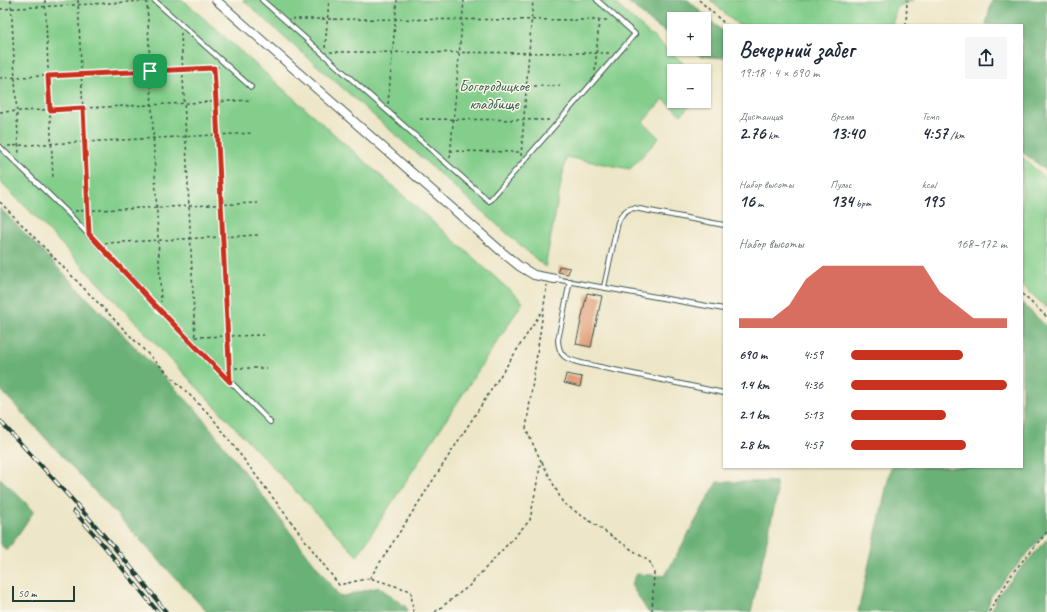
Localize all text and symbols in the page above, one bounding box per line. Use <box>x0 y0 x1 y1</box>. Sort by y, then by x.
map controls <box>667 12 711 108</box>
button: + <box>667 12 711 56</box>
text: Вечерний забег <box>739 36 854 64</box>
button: share <box>965 37 1007 79</box>
pin <box>133 54 167 88</box>
icon: arrive <box>139 60 161 82</box>
button: − <box>667 64 711 108</box>
text: 19:18 · 4 × 690 m <box>739 65 820 81</box>
park label: Богородицкое кладбище <box>459 76 531 114</box>
text: Дистанция <box>739 109 783 123</box>
text: Время <box>830 109 854 123</box>
text: Темп <box>922 109 939 123</box>
text: 2.76 <box>739 123 766 144</box>
text: 13:40 <box>830 123 864 144</box>
text: 4:57 <box>922 123 948 144</box>
text: km <box>766 128 779 142</box>
text: /km <box>948 128 965 142</box>
text: Набор высоты <box>739 177 794 191</box>
text: Пульс <box>830 177 852 191</box>
text: kcal <box>922 177 936 191</box>
text: 16 <box>739 191 755 212</box>
text: 134 <box>830 191 853 212</box>
text: 195 <box>922 191 944 212</box>
text: m <box>755 196 764 210</box>
text: bpm <box>853 196 871 210</box>
text: Набор высоты <box>739 236 804 252</box>
text: 168–172 m <box>956 236 1007 252</box>
text: 690 m <box>739 347 767 363</box>
text: 4:59 <box>803 347 823 363</box>
text: 1.4 km <box>739 377 769 393</box>
text: 4:36 <box>803 377 823 393</box>
text: 2.1 km <box>739 407 769 423</box>
text: 5:13 <box>803 407 823 423</box>
text: 2.8 km <box>739 437 769 453</box>
text: 4:57 <box>803 437 823 453</box>
scale bar <box>12 584 75 603</box>
text: 50 m <box>18 586 37 600</box>

